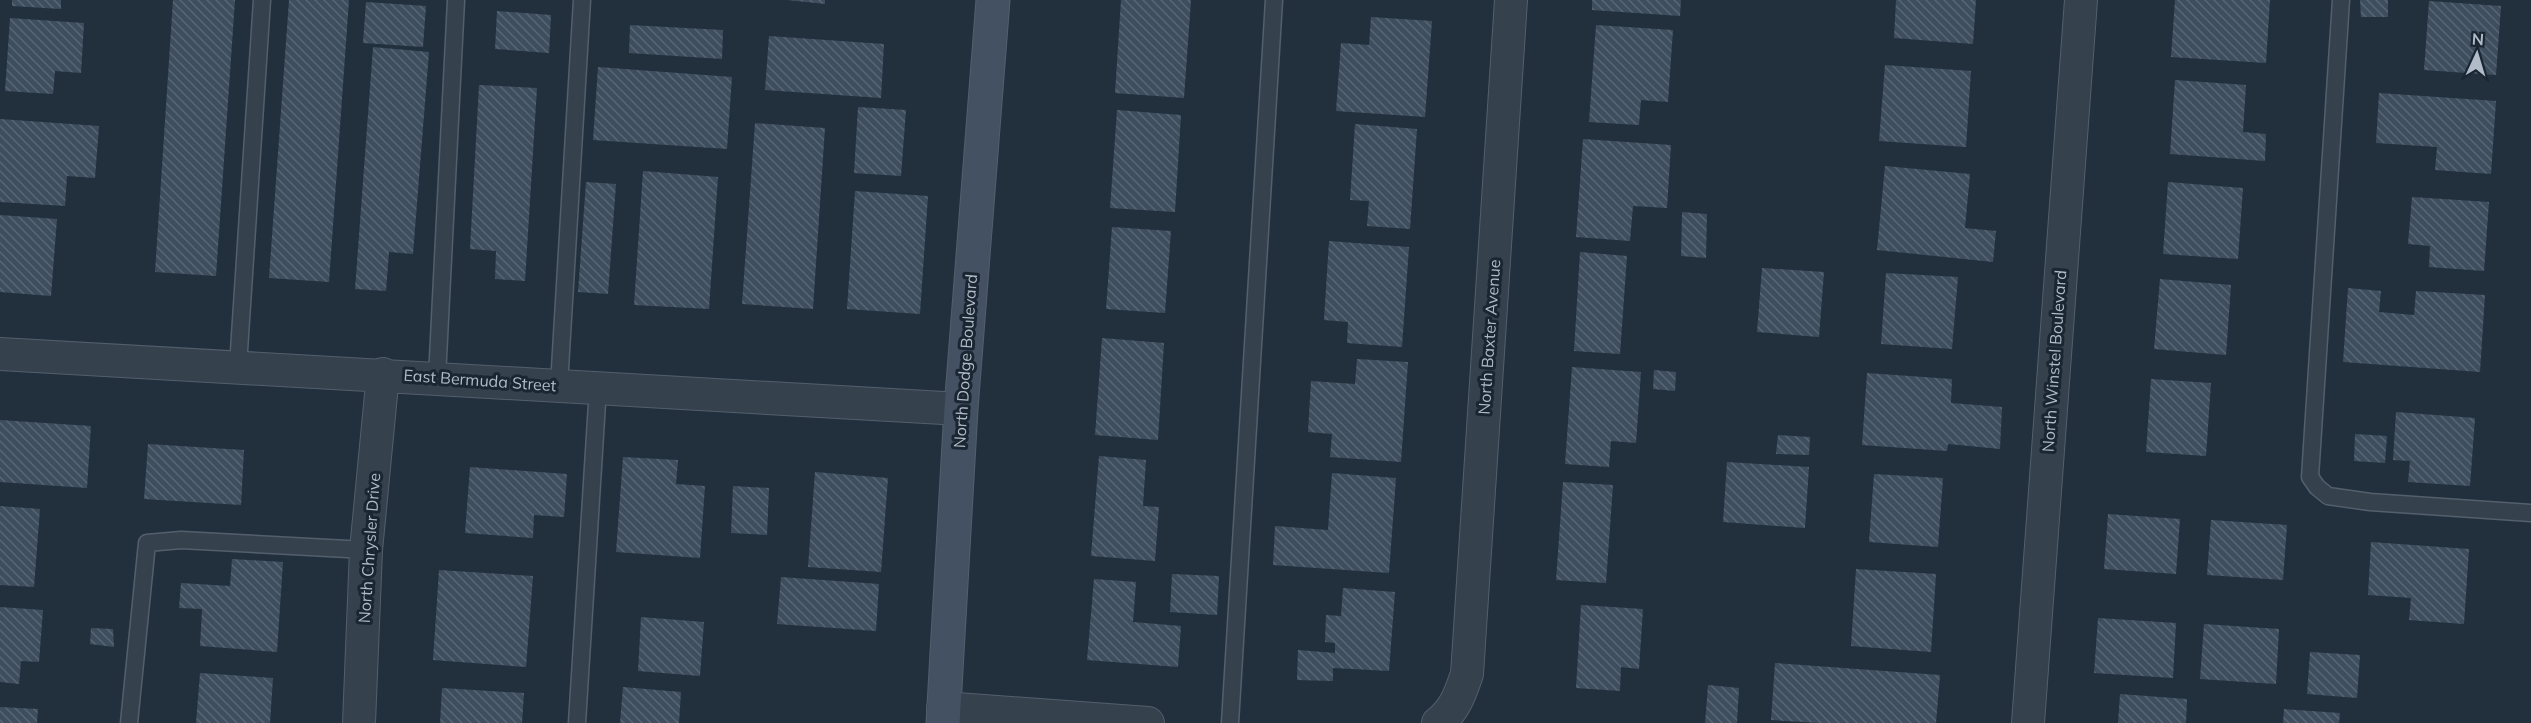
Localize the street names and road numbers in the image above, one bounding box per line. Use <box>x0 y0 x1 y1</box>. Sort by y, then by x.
street label: North Baxter Avenue <box>1474 259 1504 415</box>
street label: North Winstel Boulevard <box>2038 269 2070 453</box>
street label: North Dodge Boulevard <box>949 273 981 449</box>
street label: East Bermuda Street <box>403 365 557 395</box>
street label: North Chrysler Drive <box>354 472 384 624</box>

